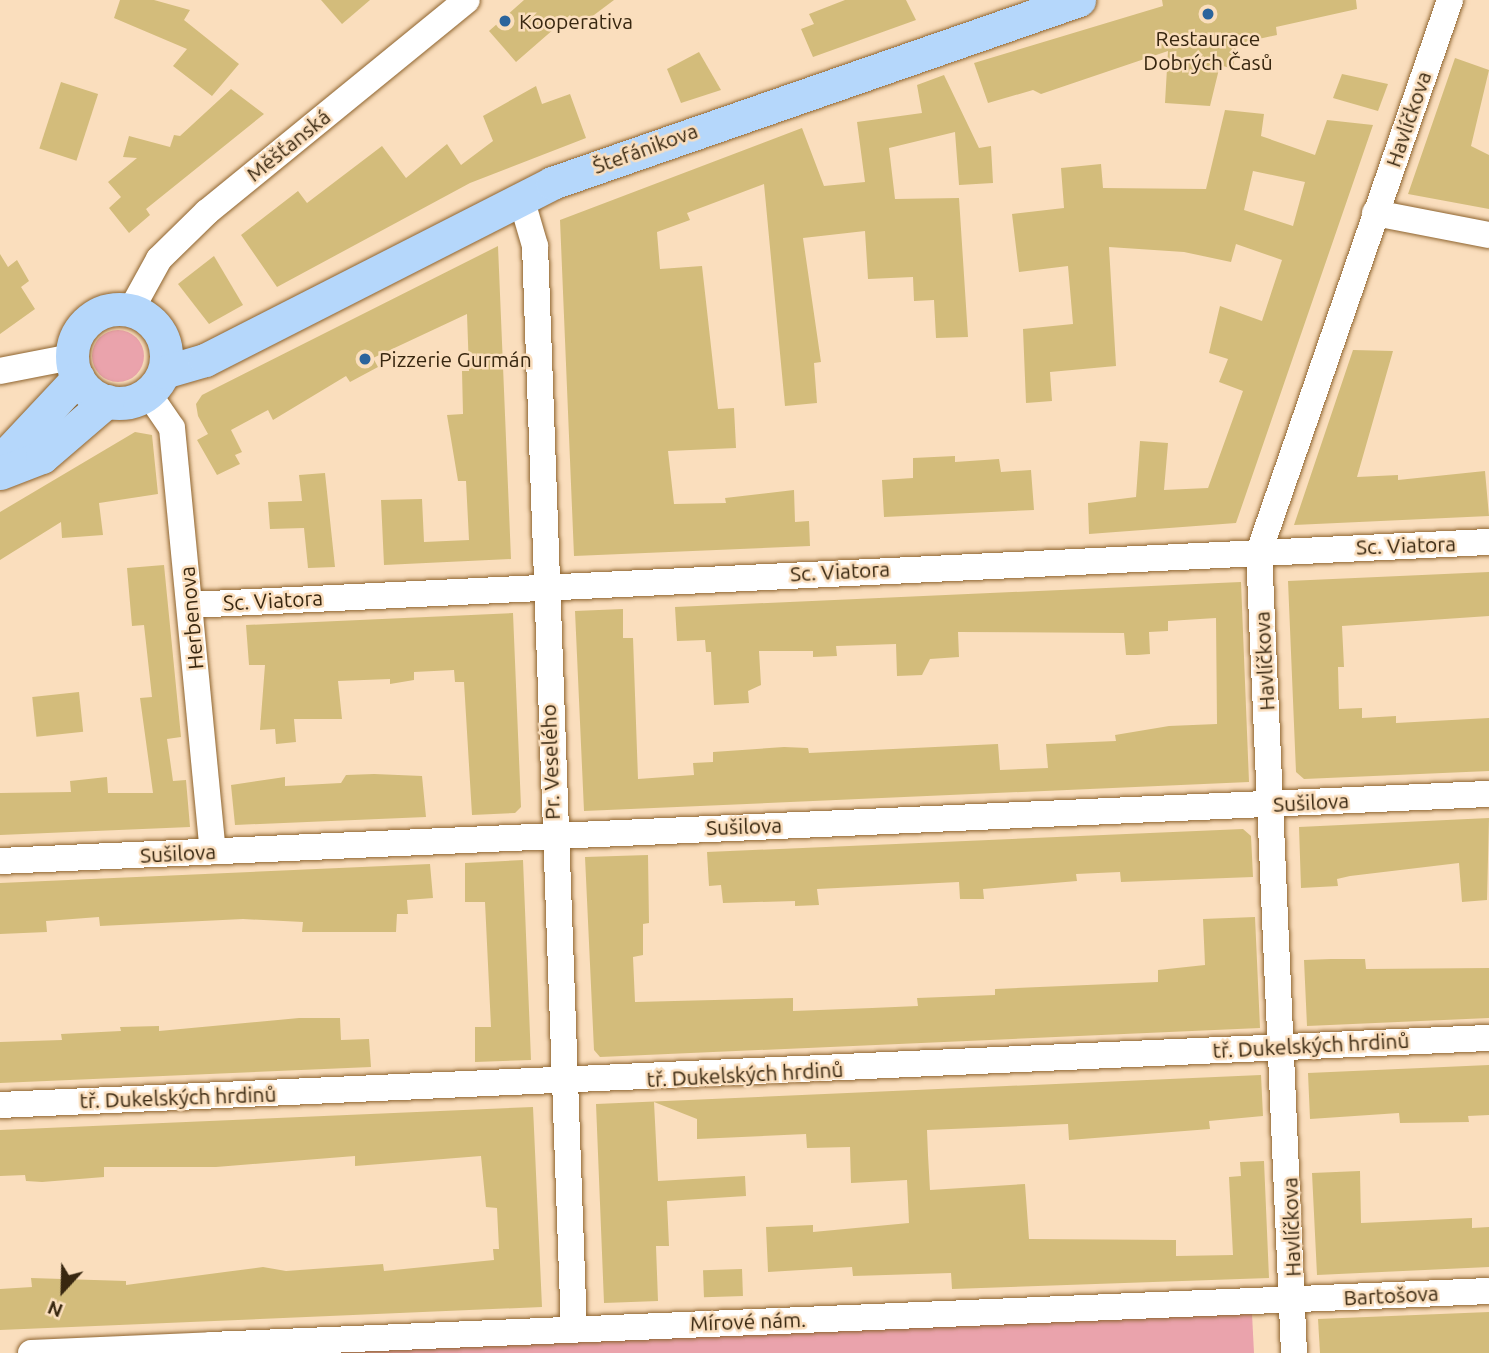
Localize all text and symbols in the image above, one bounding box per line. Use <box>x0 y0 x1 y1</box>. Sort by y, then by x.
marker: Restaurace Dobrých Časů <box>1200 6 1216 22</box>
place label: Kooperativa <box>519 8 633 34</box>
marker: Kooperativa <box>497 13 513 29</box>
place label: Restaurace Dobrých Časů <box>1143 25 1273 75</box>
street label: Havlíčkova <box>1380 68 1436 170</box>
street label: Měšťanská <box>241 104 335 186</box>
street label: Štefánikova <box>589 117 701 179</box>
place label: Pizzerie Gurmán <box>379 346 532 372</box>
marker: Pizzerie Gurmán <box>357 351 373 367</box>
street label: Sc. Viatora <box>1356 531 1456 559</box>
street label: Sc. Viatora <box>789 556 891 586</box>
street label: Herbenova <box>174 565 208 671</box>
street label: Sc. Viatora <box>222 585 324 615</box>
street label: Havlíčkova <box>1249 611 1279 711</box>
street label: Pr. Veselého <box>535 704 565 820</box>
street label: Sušilova <box>1272 787 1350 817</box>
street label: Sušilova <box>706 812 782 840</box>
street label: Sušilova <box>139 838 217 868</box>
street label: tř. Dukelských hrdinů <box>1212 1027 1410 1063</box>
street label: tř. Dukelských hrdinů <box>646 1056 844 1092</box>
street label: tř. Dukelských hrdinů <box>79 1081 277 1113</box>
street label: Havlíčkova <box>1277 1177 1305 1277</box>
north arrow <box>28 1255 98 1325</box>
street label: Bartošova <box>1343 1280 1439 1310</box>
text: N <box>44 1297 66 1322</box>
street label: Mírové nám. <box>689 1306 807 1336</box>

